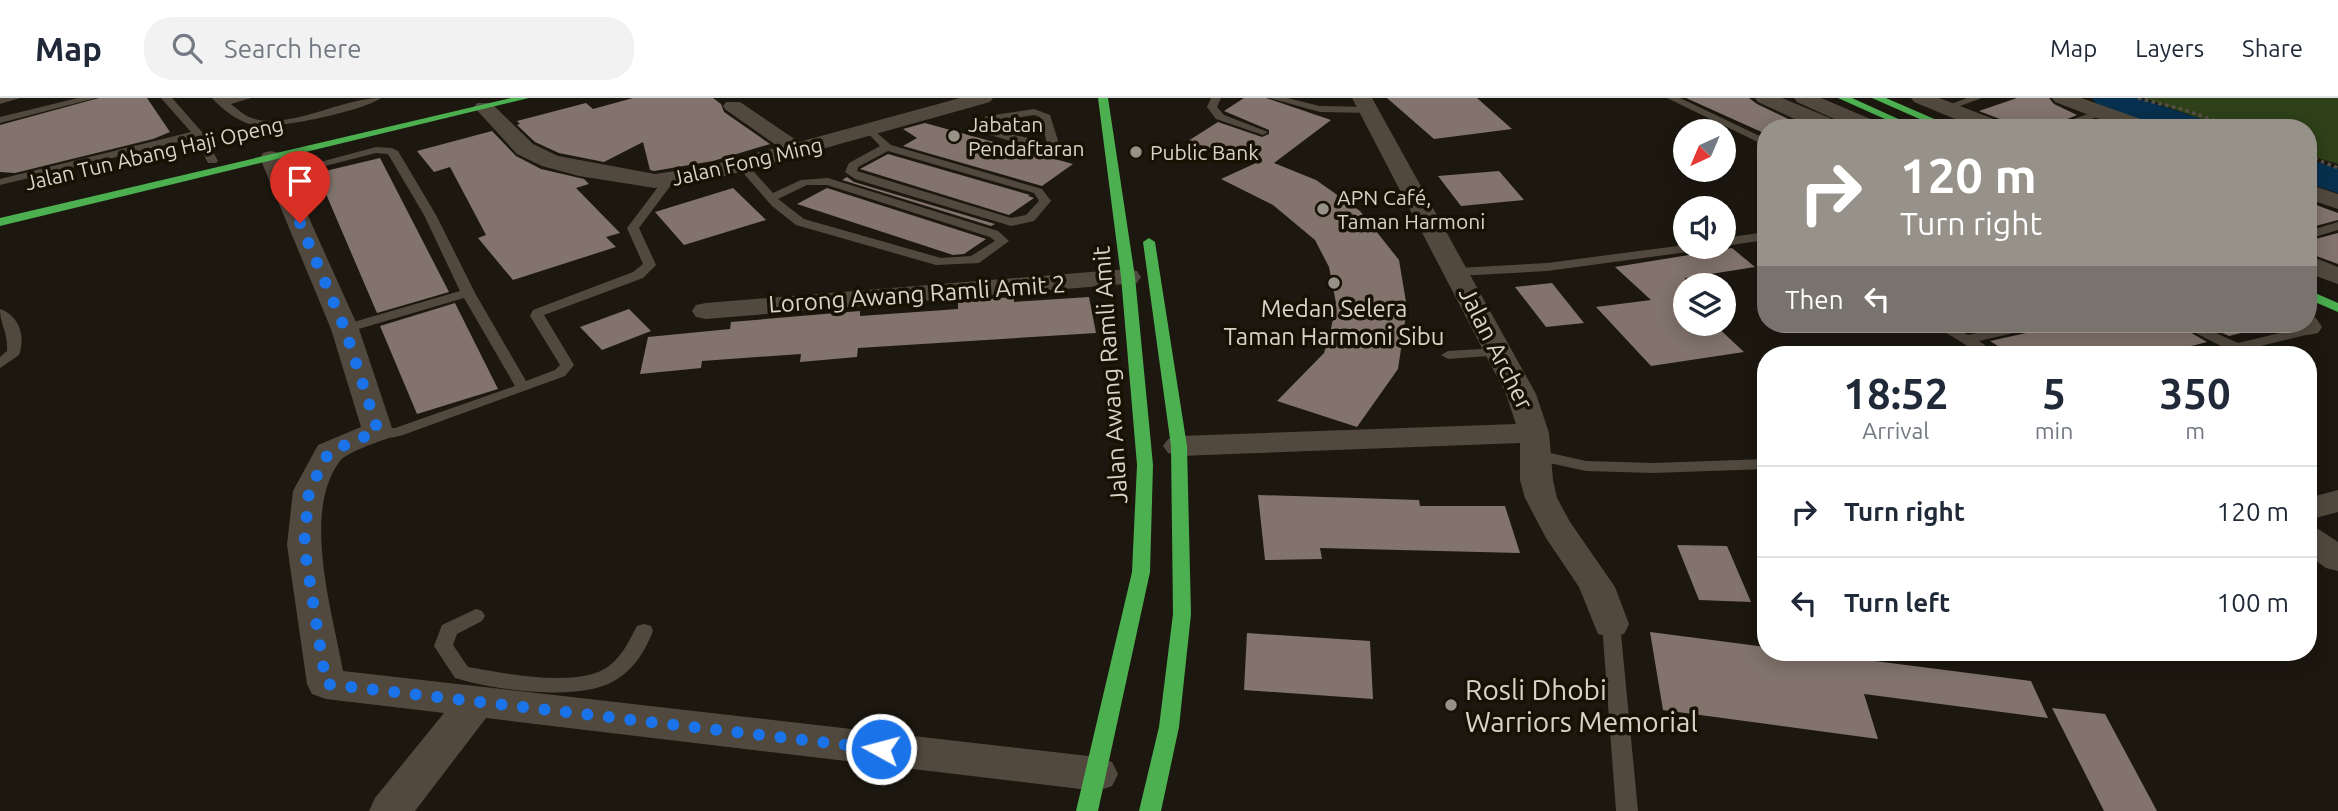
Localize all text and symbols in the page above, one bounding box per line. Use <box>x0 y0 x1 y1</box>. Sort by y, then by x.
search box <box>144 17 634 80</box>
icon: search <box>168 29 206 67</box>
text: Map <box>35 30 102 67</box>
text: Search here <box>224 34 362 63</box>
text: Map <box>2050 35 2097 62</box>
text: Layers <box>2135 35 2204 62</box>
text: Share <box>2242 35 2303 62</box>
street label: Jalan Tun Abang Haji Openg <box>22 112 286 194</box>
place label: Jabatan Pendaftaran <box>968 112 1085 160</box>
north arrow <box>1673 119 1736 182</box>
map controls <box>1673 119 1736 336</box>
marker: Jabatan Pendaftaran <box>946 128 962 144</box>
street label: Jalan Fong Ming <box>669 132 825 190</box>
place label: Public Bank <box>1150 140 1259 164</box>
marker: Public Bank <box>1128 144 1144 160</box>
icon: right <box>1785 147 1876 238</box>
text: 120 m <box>1900 147 2037 202</box>
pin <box>270 151 330 223</box>
icon: arrive <box>281 162 319 200</box>
place label: APN Café, Taman Harmoni <box>1337 185 1485 233</box>
button: sound <box>1673 196 1736 259</box>
marker: APN Café, Taman Harmoni <box>1315 201 1331 217</box>
text: Turn right <box>1900 205 2042 241</box>
street label: Jalan Awang Ramli Amit <box>1087 245 1132 505</box>
street label: Lorong Awang Ramli Amit 2 <box>767 270 1067 318</box>
button: layers <box>1673 273 1736 336</box>
marker: Medan Selera Taman Harmoni Sibu <box>1326 275 1342 291</box>
icon: left <box>1858 280 1896 318</box>
street label: Jalan Archer <box>1454 282 1538 414</box>
text: Then <box>1785 285 1844 314</box>
place label: Medan Selera Taman Harmoni Sibu <box>1223 295 1445 350</box>
text: 18:52 <box>1843 370 1948 417</box>
text: 5 <box>2042 370 2066 417</box>
text: 350 <box>2160 370 2231 417</box>
text: Arrival <box>1862 418 1929 443</box>
text: min <box>2035 418 2073 443</box>
text: m <box>2185 418 2205 443</box>
icon: right <box>1785 493 1823 531</box>
text: Turn right <box>1844 497 1965 526</box>
text: 120 m <box>2217 497 2289 526</box>
icon: left <box>1785 584 1823 622</box>
text: Turn left <box>1844 588 1950 617</box>
text: 100 m <box>2217 588 2289 617</box>
place label: Rosli Dhobi Warriors Memorial <box>1465 674 1698 737</box>
marker: Rosli Dhobi Warriors Memorial <box>1443 697 1459 713</box>
position arrow <box>844 712 918 786</box>

